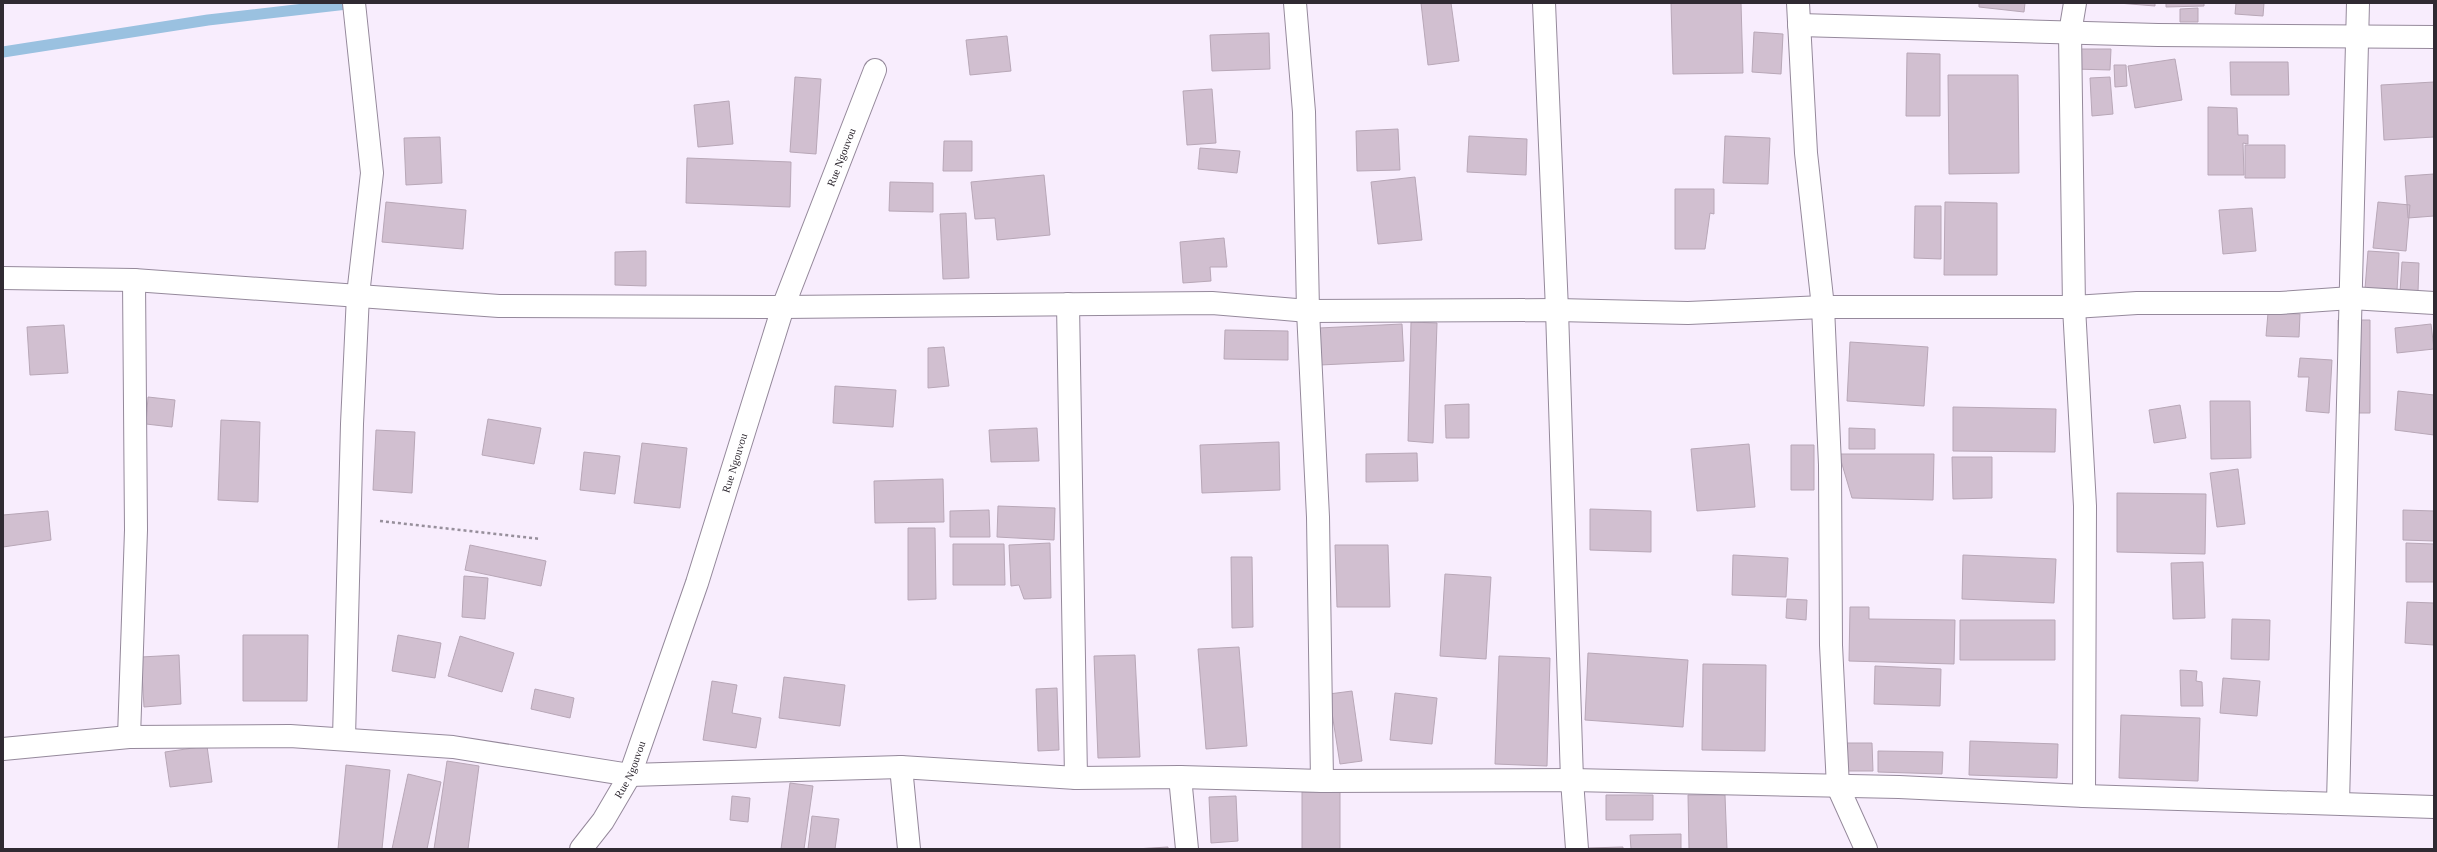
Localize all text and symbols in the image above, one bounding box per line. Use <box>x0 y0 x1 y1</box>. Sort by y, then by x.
street label: Rue Ngouvou <box>824 126 858 188</box>
street label: Rue Ngouvou <box>720 431 749 494</box>
street label: Rue Ngouvou <box>612 739 648 800</box>

